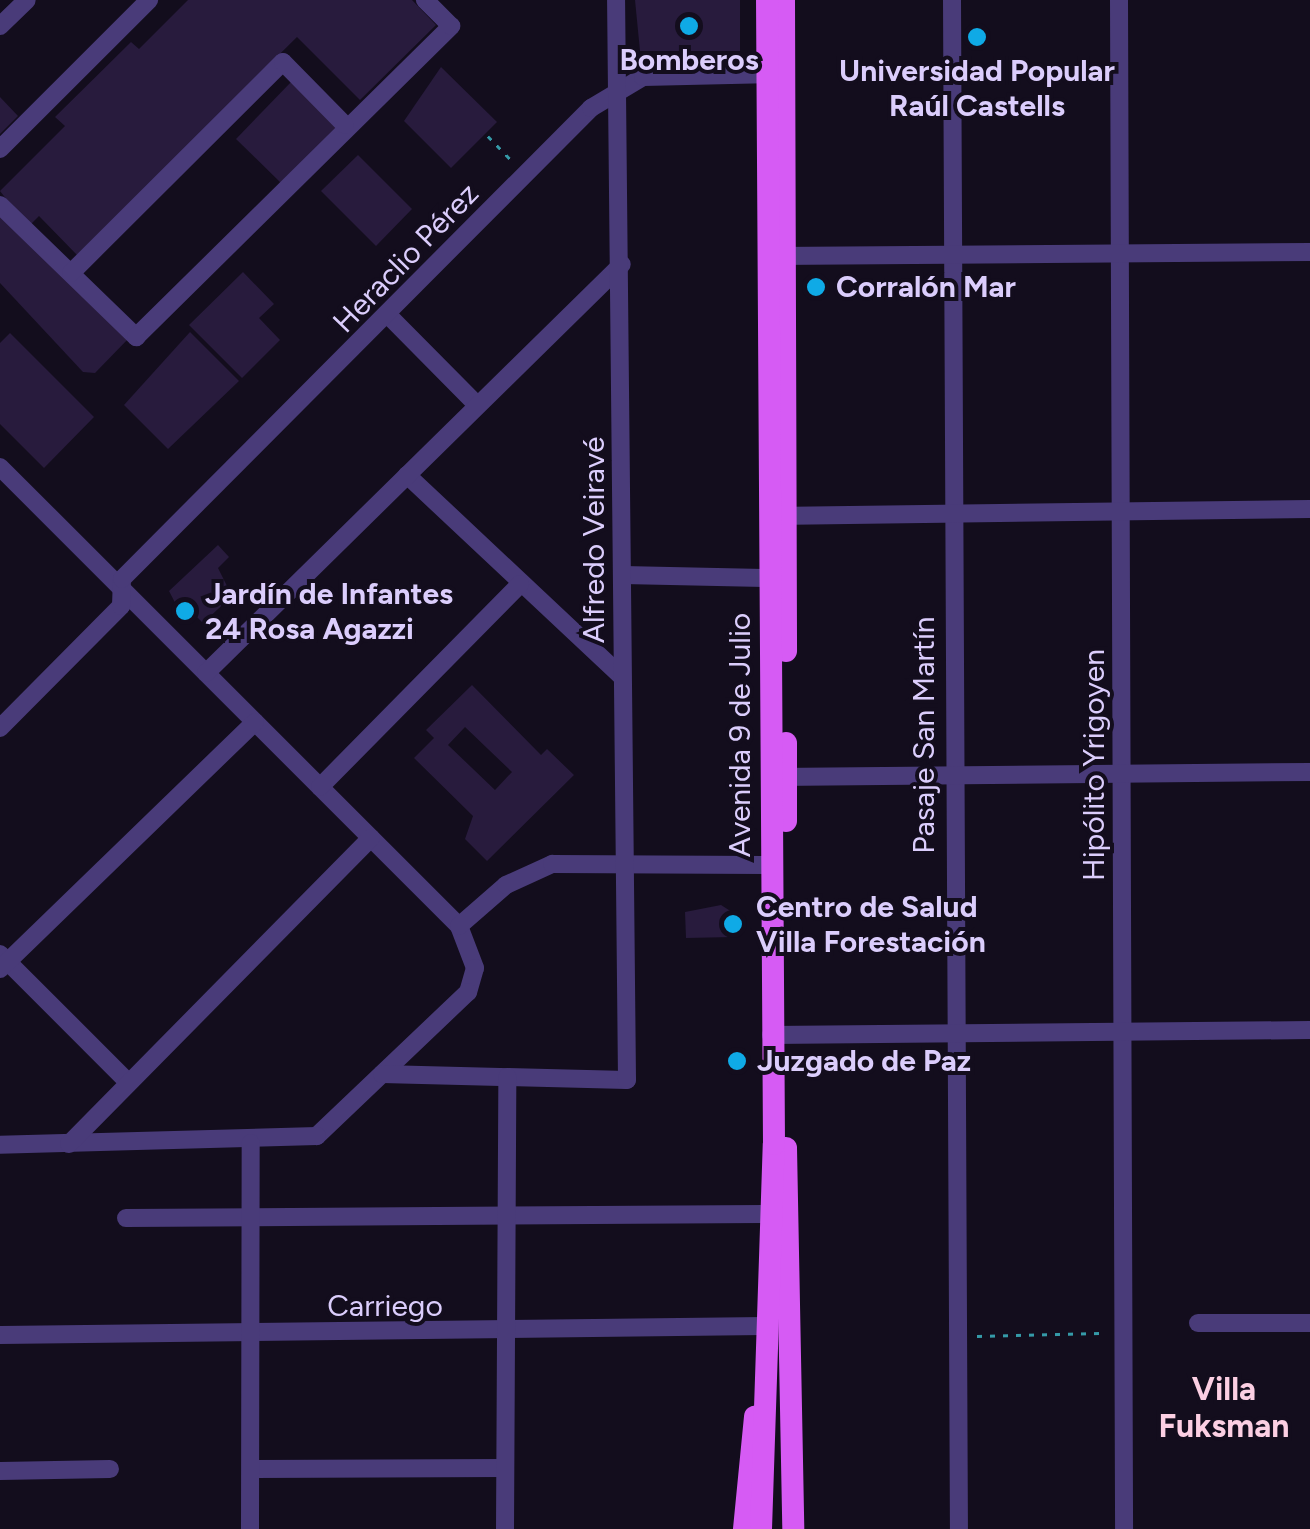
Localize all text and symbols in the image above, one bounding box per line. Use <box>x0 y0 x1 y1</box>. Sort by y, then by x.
marker: Bomberos <box>678 15 700 37</box>
marker: Universidad Popular Raúl Castells <box>966 26 988 48</box>
place label: Bomberos <box>619 42 759 78</box>
place label: Universidad Popular Raúl Castells <box>839 53 1115 124</box>
street label: Heraclio Pérez <box>326 176 486 340</box>
place label: Corralón Mar <box>836 269 1016 305</box>
marker: Corralón Mar <box>805 276 827 298</box>
street label: Alfredo Veiravé <box>576 437 612 643</box>
place label: Jardín de Infantes 24 Rosa Agazzi <box>205 576 453 646</box>
marker: Jardín de Infantes 24 Rosa Agazzi <box>174 600 196 622</box>
street label: Avenida 9 de Julio <box>722 613 758 857</box>
street label: Pasaje San Martín <box>906 616 942 854</box>
street label: Hipólito Yrigoyen <box>1076 649 1112 881</box>
place label: Centro de Salud Villa Forestación <box>756 889 986 960</box>
marker: Centro de Salud Villa Forestación <box>720 911 746 937</box>
place label: Juzgado de Paz <box>757 1043 971 1079</box>
marker: Juzgado de Paz <box>726 1050 748 1072</box>
street label: Carriego <box>327 1288 443 1324</box>
district label: Villa Fuksman <box>1159 1371 1289 1446</box>

